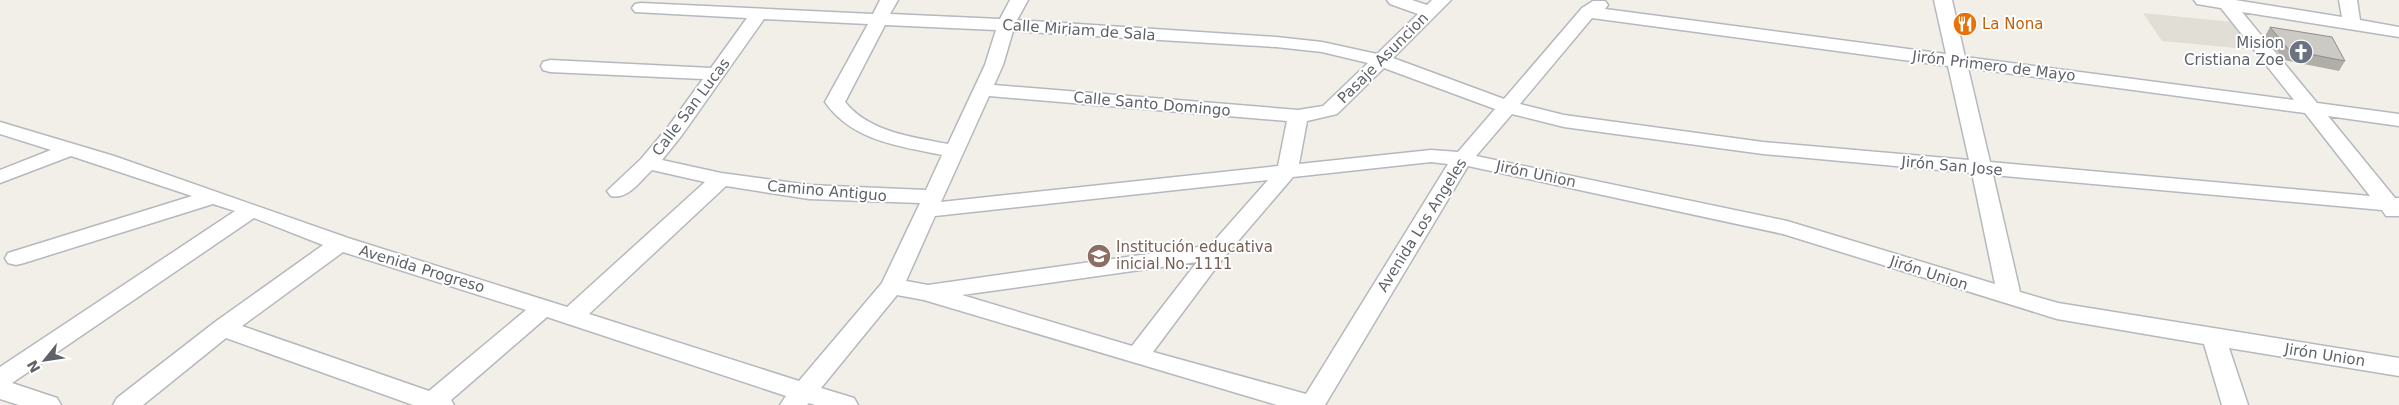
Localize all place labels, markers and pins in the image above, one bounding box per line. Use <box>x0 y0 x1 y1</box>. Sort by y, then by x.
restaurant icon: La Nona <box>1952 11 1978 37</box>
place label: La Nona <box>1982 15 2043 33</box>
place label: Mision Cristiana Zoe <box>2184 34 2284 69</box>
church icon: Mision Cristiana Zoe <box>2288 39 2314 65</box>
place label: Institución educativa inicial No. 1111 <box>1116 238 1273 273</box>
school or university icon: Institución educativa inicial No. 1111 <box>1086 243 1112 269</box>

